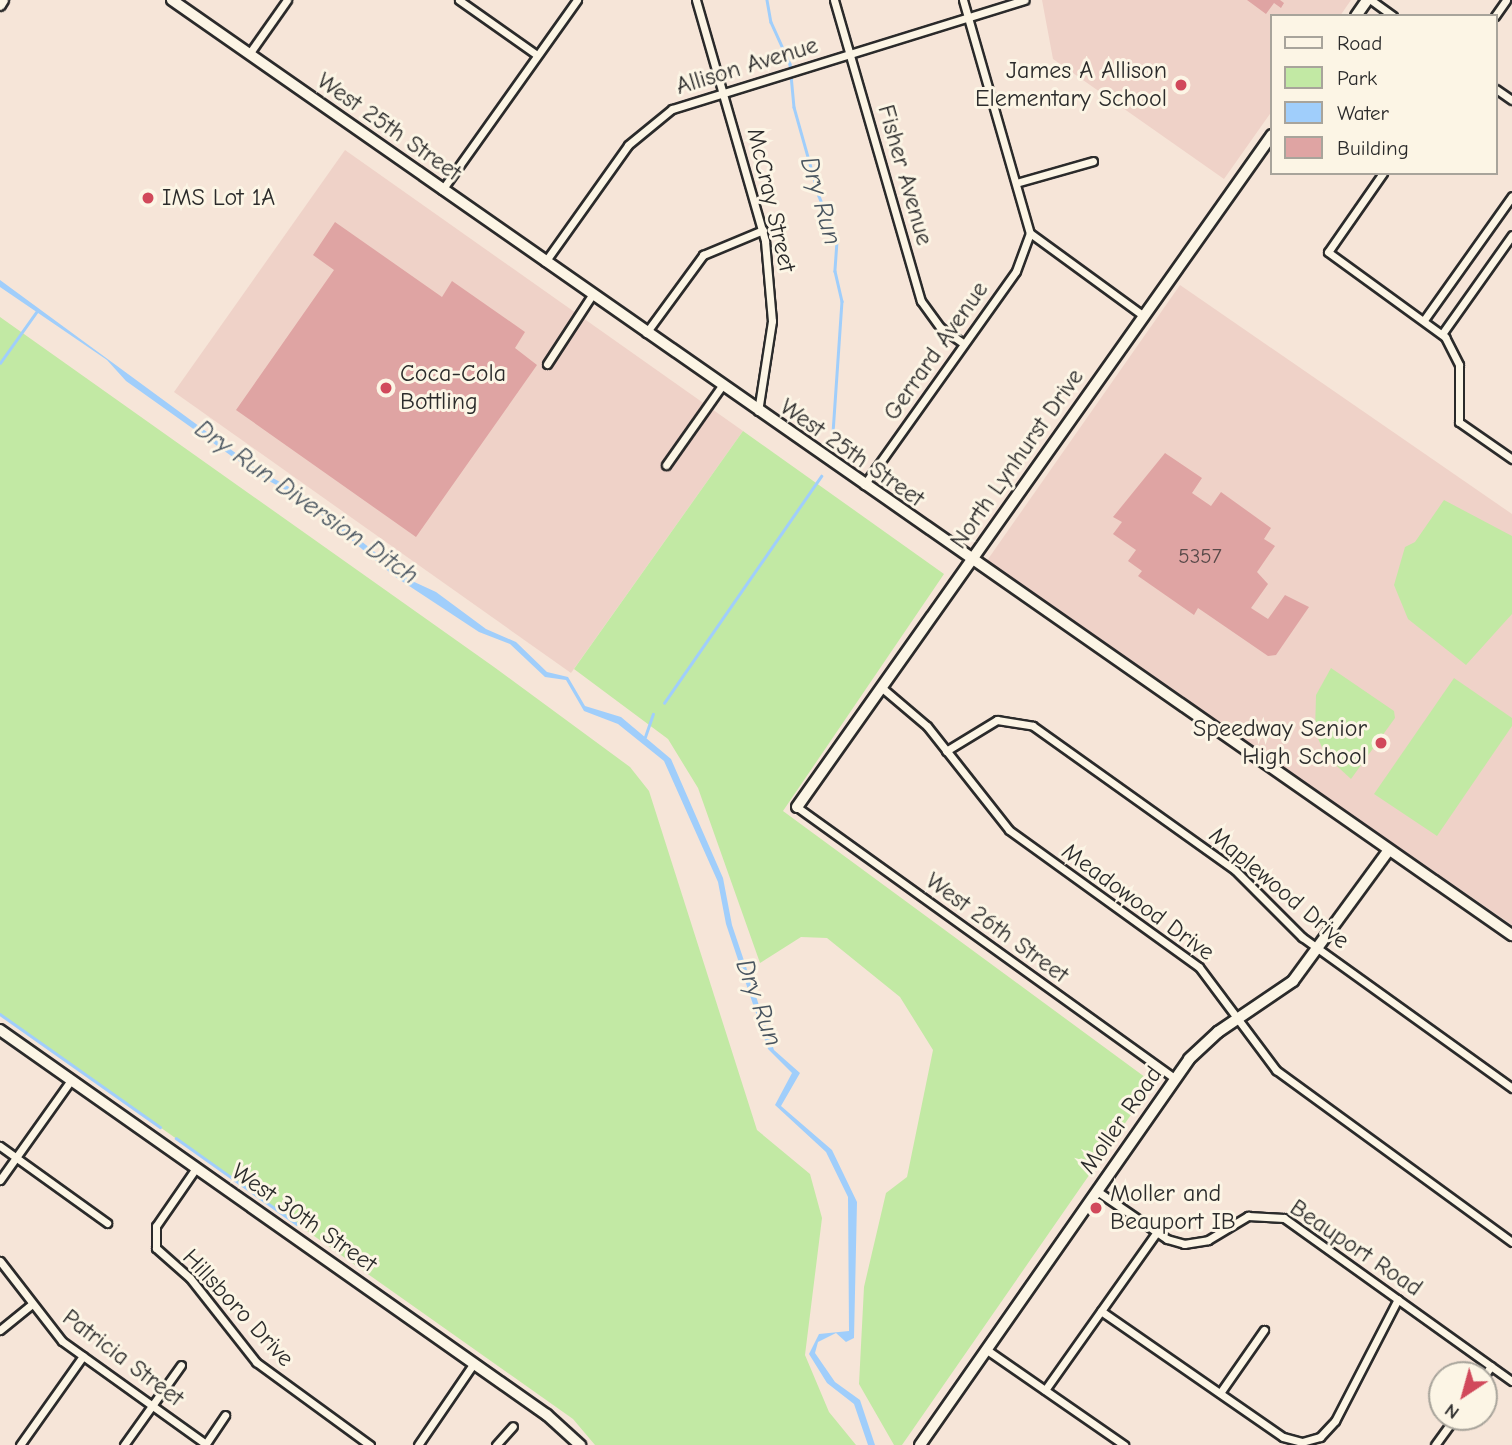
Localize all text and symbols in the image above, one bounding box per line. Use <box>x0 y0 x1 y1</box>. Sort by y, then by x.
legend <box>1270 14 1498 175</box>
street label: Allison Avenue <box>673 31 821 101</box>
text: Road <box>1337 31 1382 55</box>
place label: James A Allison Elementary School <box>975 57 1167 113</box>
text: Park <box>1337 66 1377 90</box>
street label: West 25th Street <box>311 67 467 187</box>
marker: James A Allison Elementary School <box>1173 77 1189 93</box>
street label: Fisher Avenue <box>871 101 939 249</box>
text: Water <box>1337 101 1389 125</box>
street label: McCray Street <box>740 125 802 275</box>
text: Building <box>1337 136 1409 160</box>
water label: Dry Run <box>793 153 847 249</box>
place label: IMS Lot 1A <box>162 184 275 212</box>
marker: IMS Lot 1A <box>140 190 156 206</box>
street label: Gerrard Avenue <box>878 276 994 426</box>
place label: Coca-Cola Bottling <box>400 360 506 416</box>
street label: North Lynhurst Drive <box>944 364 1090 554</box>
marker: Coca-Cola Bottling <box>378 380 394 396</box>
street label: West 25th Street <box>774 393 930 513</box>
water label: Dry Run Diversion Ditch <box>188 414 424 592</box>
house number: 5357 <box>1178 543 1222 569</box>
place label: Speedway Senior High School <box>1193 715 1367 771</box>
marker: Speedway Senior High School <box>1373 735 1389 751</box>
street label: Maplewood Drive <box>1203 821 1355 955</box>
street label: Meadowood Drive <box>1056 837 1220 967</box>
street label: West 26th Street <box>920 867 1074 989</box>
water label: Dry Run <box>728 955 788 1051</box>
street label: Moller Road <box>1073 1061 1169 1179</box>
street label: West 30th Street <box>226 1157 382 1279</box>
place label: Moller and Beauport IB <box>1110 1180 1236 1236</box>
street label: Beauport Road <box>1284 1193 1428 1303</box>
marker: Moller and Beauport IB <box>1088 1200 1104 1216</box>
street label: Hillsboro Drive <box>176 1243 300 1373</box>
street label: Patricia Street <box>57 1303 189 1413</box>
north arrow <box>1428 1361 1498 1431</box>
text: N <box>1440 1399 1463 1424</box>

